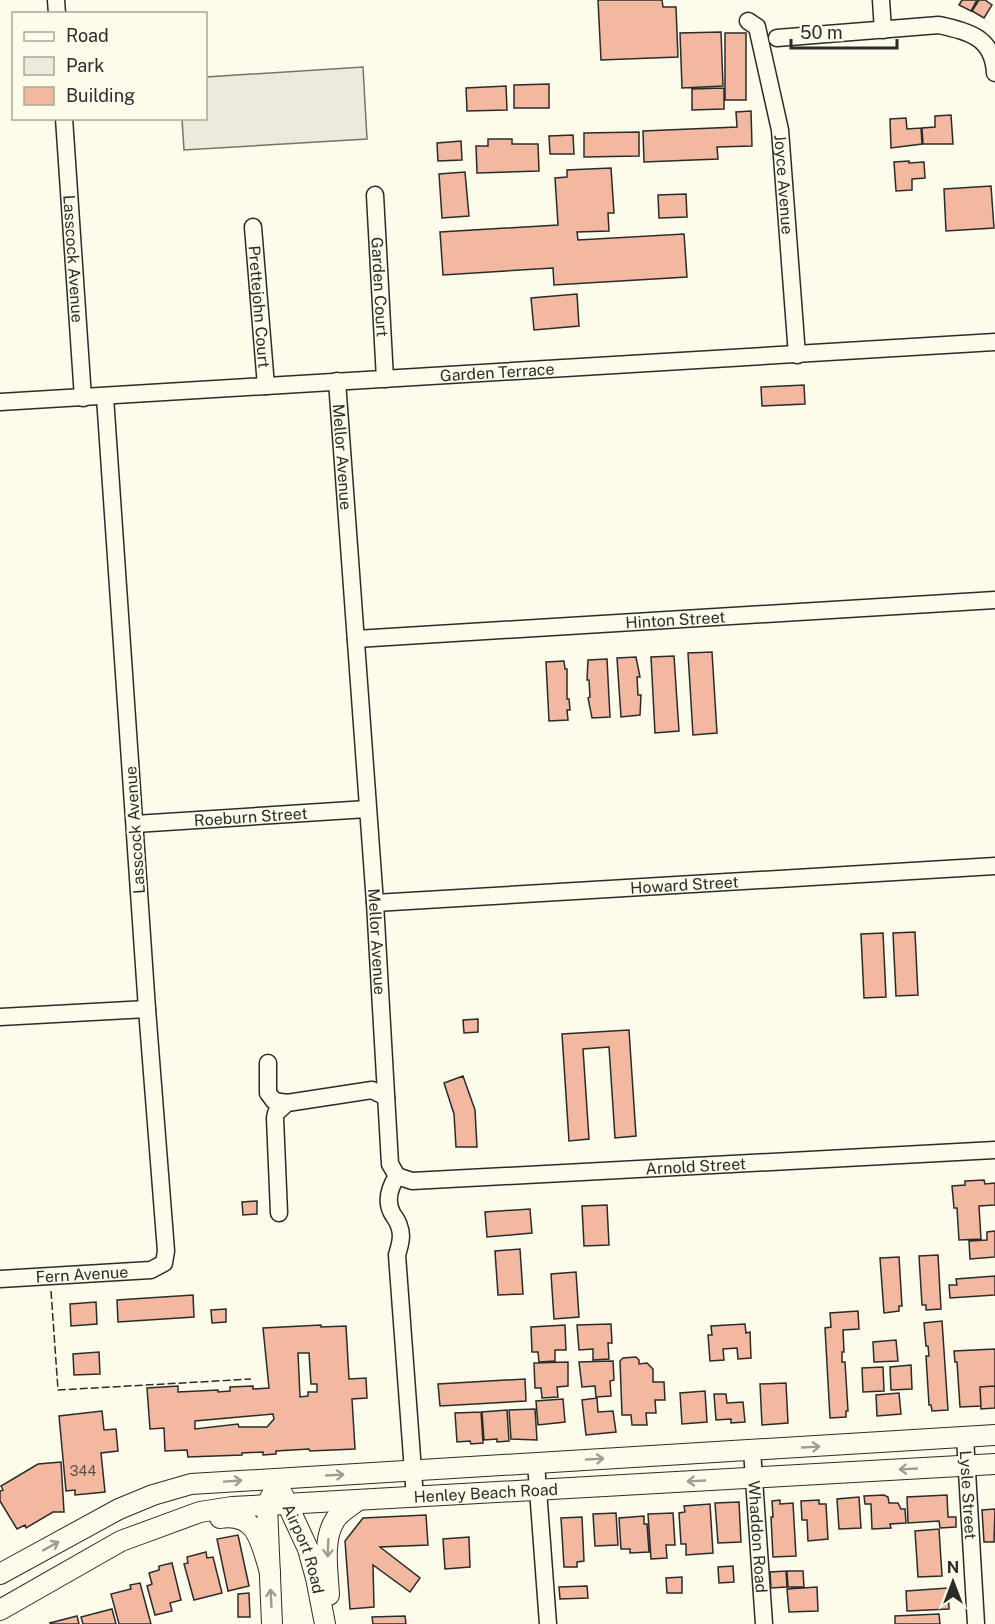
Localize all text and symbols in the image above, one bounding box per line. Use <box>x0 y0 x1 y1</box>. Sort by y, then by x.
legend <box>12 12 207 120</box>
scale bar <box>791 12 898 50</box>
text: 50 m <box>800 22 843 43</box>
text: Road <box>66 25 109 46</box>
text: Park <box>66 55 104 76</box>
text: Building <box>66 85 135 106</box>
street label: Joyce Avenue <box>771 134 797 235</box>
street label: Lasscock Avenue <box>60 194 87 323</box>
street label: Garden Court <box>368 236 392 337</box>
street label: Prettejohn Court <box>245 245 274 369</box>
street label: Garden Terrace <box>439 359 555 385</box>
street label: Mellor Avenue <box>329 403 356 511</box>
street label: Hinton Street <box>625 607 726 632</box>
street label: Lasscock Avenue <box>121 765 149 895</box>
street label: Roeburn Street <box>193 803 308 830</box>
street label: Howard Street <box>630 872 739 897</box>
street label: Mellor Avenue <box>364 888 390 995</box>
street label: Arnold Street <box>645 1154 747 1178</box>
street label: Fern Avenue <box>35 1262 129 1286</box>
one-way arrow <box>800 1441 820 1452</box>
street label: Lysle Street <box>956 1450 981 1540</box>
one-way arrow <box>584 1454 604 1465</box>
house number: 344 <box>70 1463 96 1479</box>
one-way arrow <box>898 1464 918 1475</box>
one-way arrow <box>324 1470 344 1481</box>
one-way arrow <box>222 1476 242 1487</box>
one-way arrow <box>687 1476 707 1487</box>
street label: Henley Beach Road <box>413 1479 558 1506</box>
street label: Whaddon Road <box>745 1480 771 1594</box>
street label: Airport Road <box>279 1501 328 1595</box>
one-way arrow <box>323 1538 334 1558</box>
one-way arrow <box>42 1540 60 1551</box>
north arrow <box>923 1552 983 1612</box>
text: N <box>947 1558 959 1577</box>
one-way arrow <box>265 1588 276 1608</box>

